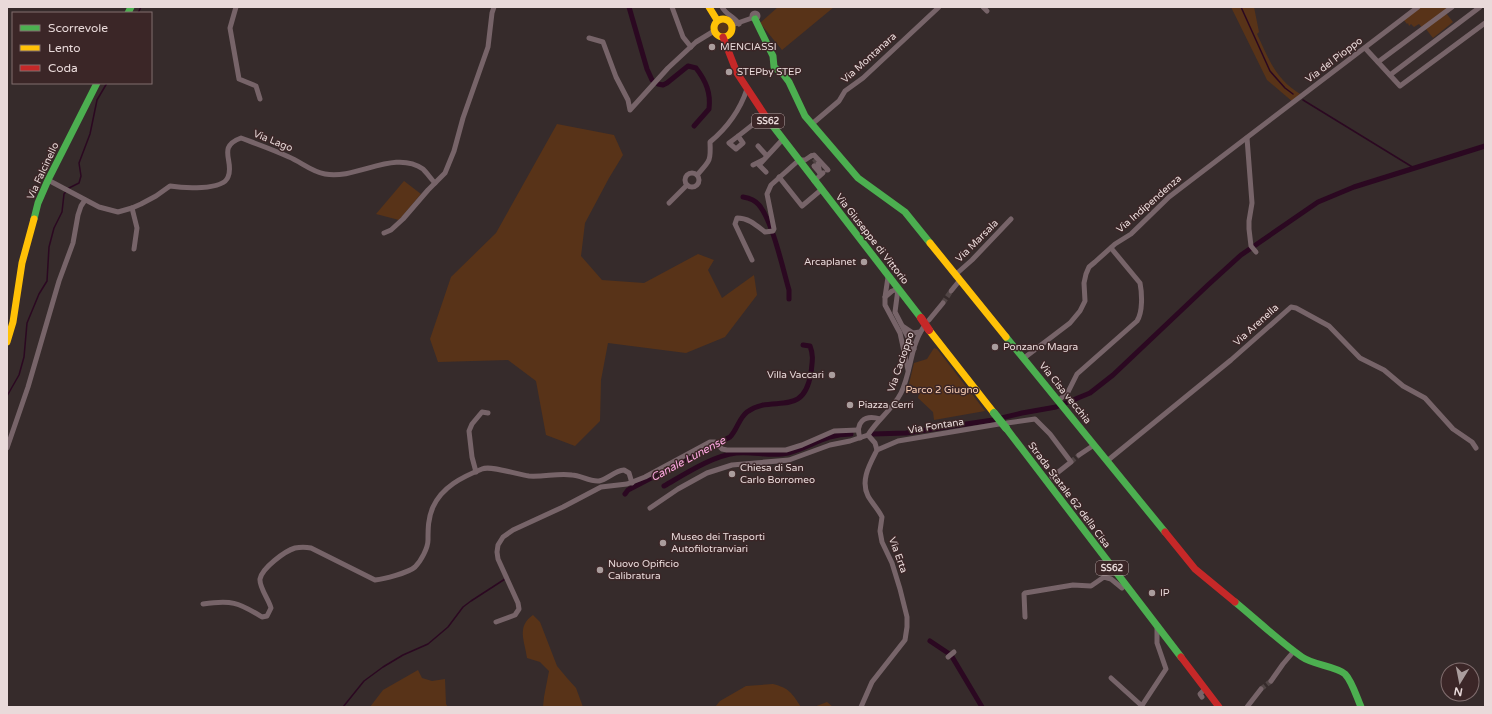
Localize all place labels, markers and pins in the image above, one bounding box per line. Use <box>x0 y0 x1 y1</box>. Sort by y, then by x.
place label: MENCIASSI <box>720 41 777 53</box>
marker: MENCIASSI <box>707 42 717 52</box>
place label: STEPby STEP <box>737 66 801 78</box>
marker: STEPby STEP <box>724 67 734 77</box>
place label: Arcaplanet <box>804 256 856 268</box>
marker: Arcaplanet <box>859 257 869 267</box>
place label: Ponzano Magra <box>1003 341 1078 353</box>
marker: Ponzano Magra <box>990 342 1000 352</box>
place label: Villa Vaccari <box>767 369 824 381</box>
marker: Villa Vaccari <box>827 370 837 380</box>
place label: Piazza Cerri <box>858 399 914 411</box>
marker: Piazza Cerri <box>845 400 855 410</box>
place label: Chiesa di San Carlo Borromeo <box>740 462 815 486</box>
marker: Chiesa di San Carlo Borromeo <box>727 469 737 479</box>
place label: Museo dei Trasporti Autofilotranviari <box>671 531 765 555</box>
marker: Museo dei Trasporti Autofilotranviari <box>658 538 668 548</box>
place label: Nuovo Opificio Calibratura <box>608 558 679 582</box>
marker: Nuovo Opificio Calibratura <box>595 565 605 575</box>
place label: IP <box>1160 587 1170 599</box>
marker: IP <box>1147 588 1157 598</box>

